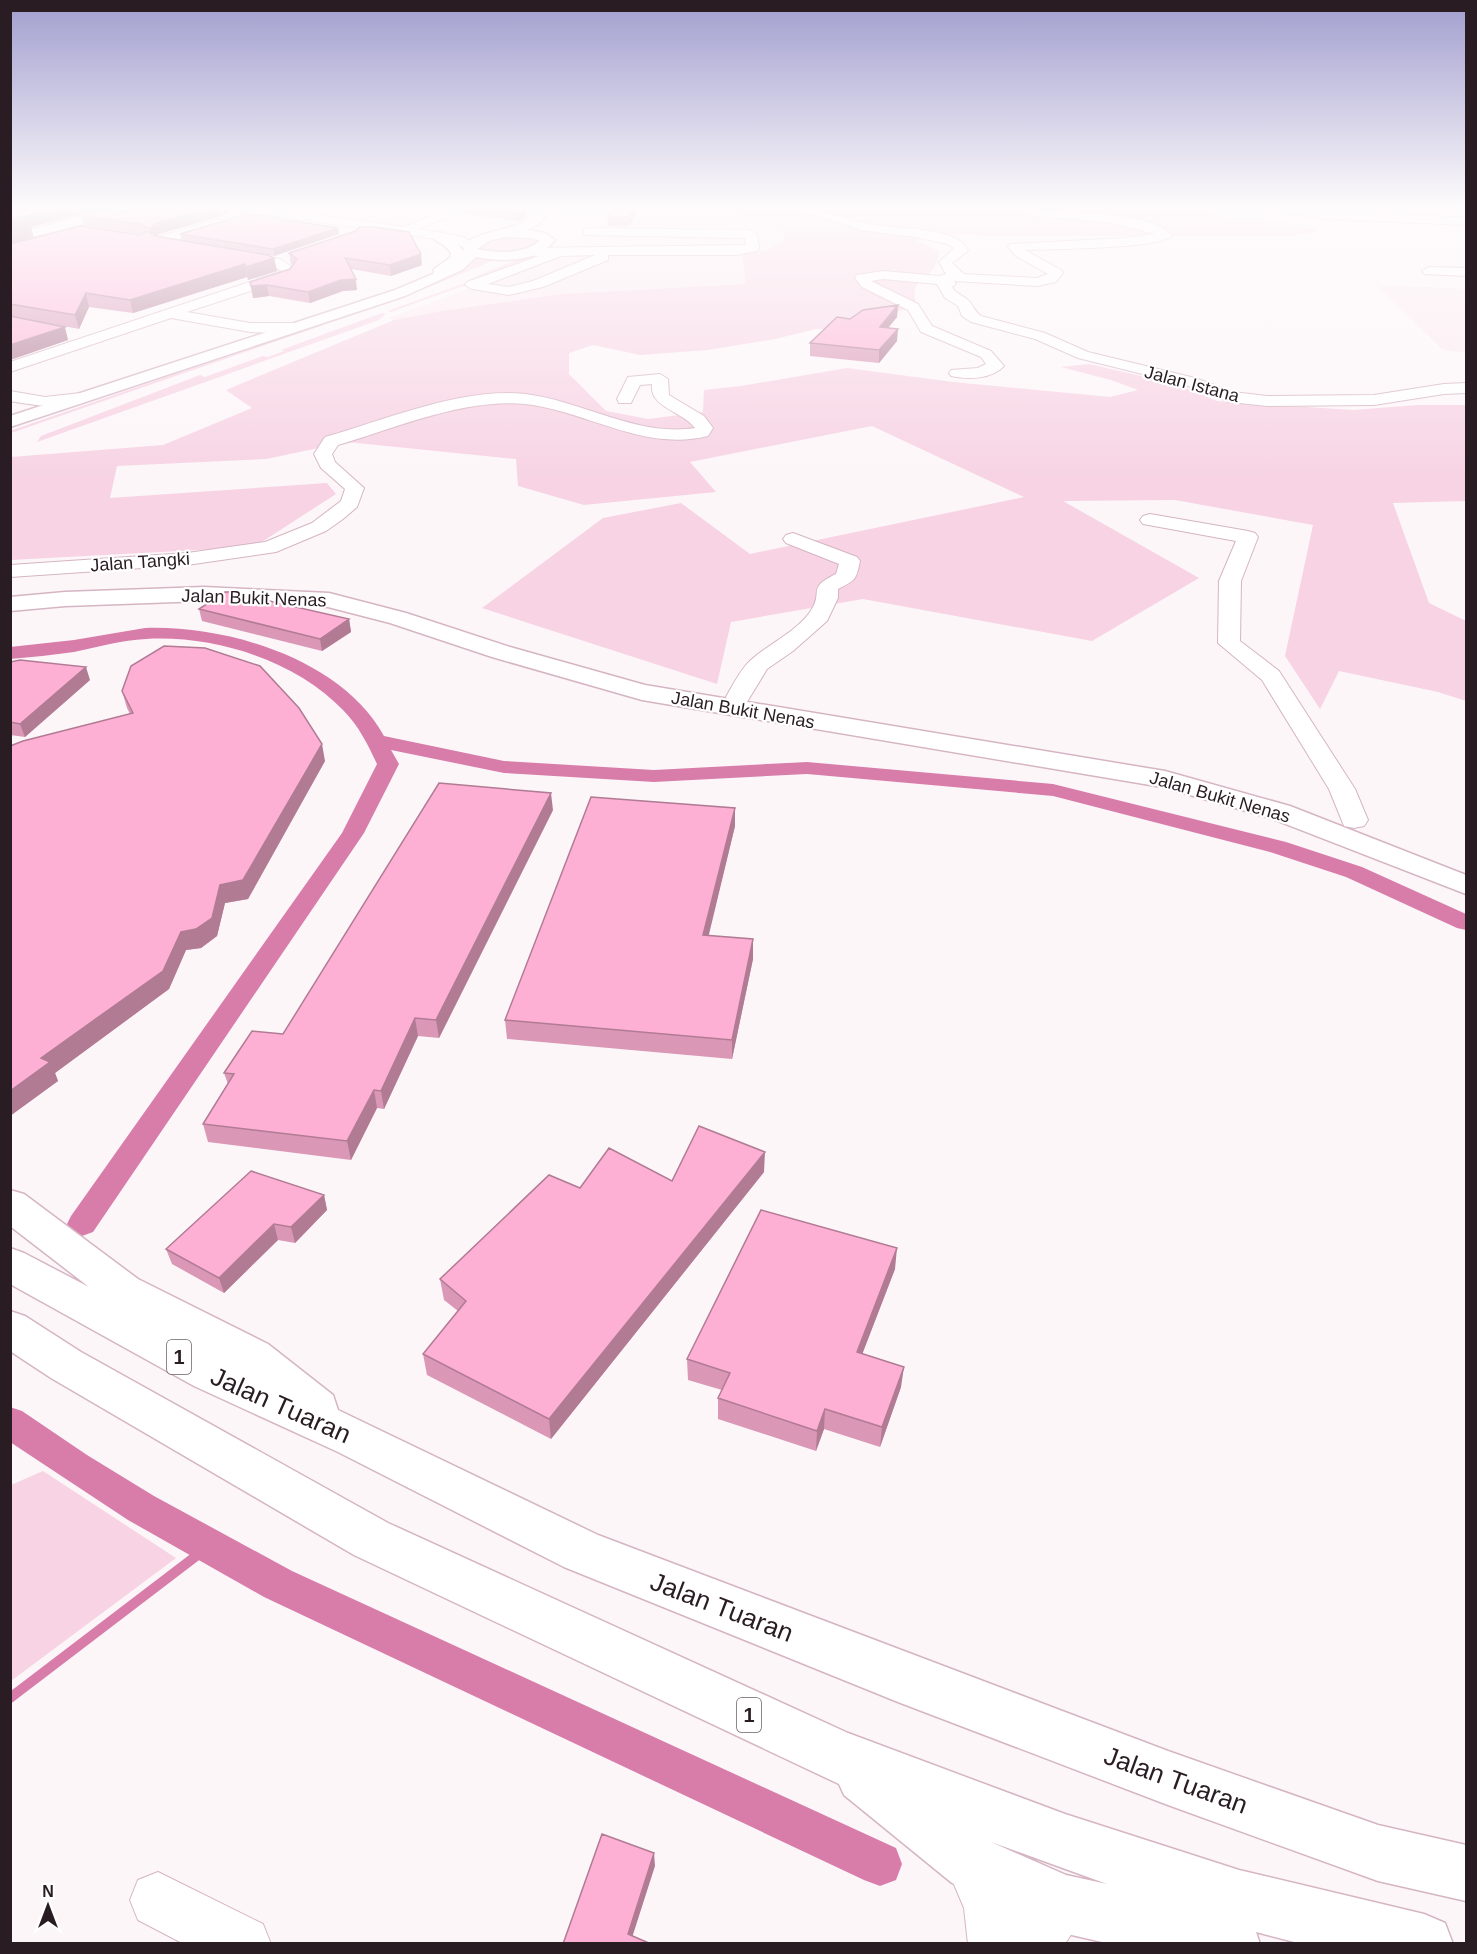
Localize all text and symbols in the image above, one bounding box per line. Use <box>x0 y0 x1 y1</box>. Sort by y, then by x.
street label: Jalan Istana <box>1143 362 1242 406</box>
street label: Jalan Tangki <box>90 549 190 575</box>
street label: Jalan Bukit Nenas <box>181 585 327 611</box>
street label: Jalan Bukit Nenas <box>670 688 816 732</box>
street label: Jalan Bukit Nenas <box>1148 767 1292 827</box>
road number: 1 <box>167 1340 191 1374</box>
street label: Jalan Tuaran <box>206 1361 356 1449</box>
street label: Jalan Tuaran <box>646 1566 798 1648</box>
road number: 1 <box>737 1698 761 1732</box>
street label: Jalan Tuaran <box>1100 1740 1252 1820</box>
north arrow <box>18 1876 78 1936</box>
text: N <box>42 1883 54 1900</box>

